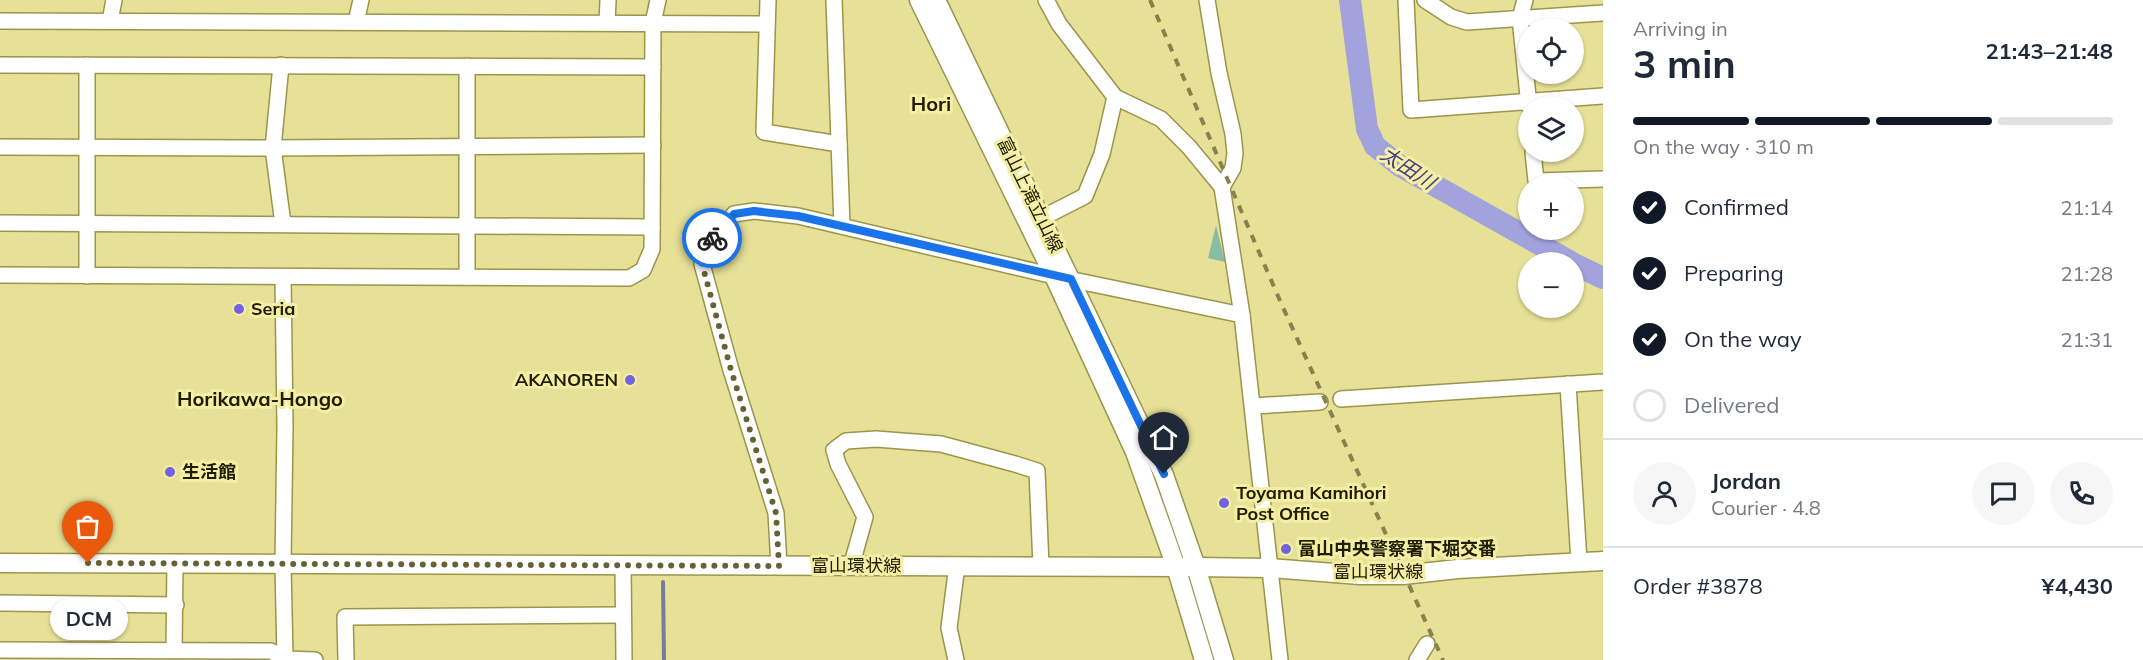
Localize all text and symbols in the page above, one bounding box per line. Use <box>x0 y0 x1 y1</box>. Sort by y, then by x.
text: Arriving in <box>1633 16 1728 41</box>
map controls <box>1518 18 1584 318</box>
button: locate <box>1518 18 1584 84</box>
text: 21:43–21:48 <box>1985 37 2113 65</box>
text: 3 min <box>1633 39 1736 88</box>
district label: Hori <box>911 91 951 116</box>
button: layers <box>1518 96 1584 162</box>
street label: 富山上滝立山線 <box>992 133 1068 256</box>
text: On the way · 310 m <box>1633 134 1814 159</box>
water label: 太田川 <box>1376 141 1442 195</box>
button: + <box>1518 174 1584 240</box>
icon: check <box>1633 191 1666 224</box>
text: Confirmed <box>1684 193 1789 221</box>
text: 21:14 <box>2060 195 2113 220</box>
courier <box>682 208 742 268</box>
icon: bike <box>696 222 729 255</box>
button: − <box>1518 252 1584 318</box>
icon: check <box>1633 257 1666 290</box>
text: Preparing <box>1684 259 1784 287</box>
text: 21:28 <box>2060 261 2113 286</box>
place label: Seria <box>251 297 295 320</box>
marker: Seria <box>232 302 246 316</box>
icon: check <box>1633 323 1666 356</box>
text: On the way <box>1684 325 1802 353</box>
text: 21:31 <box>2060 327 2113 352</box>
place label: AKANOREN <box>515 368 618 391</box>
marker: AKANOREN <box>623 373 637 387</box>
district label: Horikawa-Hongo <box>177 386 343 411</box>
text: Delivered <box>1684 391 1779 419</box>
pin <box>1138 412 1189 474</box>
icon: home <box>1147 421 1180 454</box>
place label: 生活館 <box>182 460 236 483</box>
button: person <box>1633 462 1696 525</box>
button: chat <box>1972 462 2035 525</box>
button: phone <box>2050 462 2113 525</box>
marker: 生活館 <box>163 465 177 479</box>
text: Jordan <box>1711 467 1781 495</box>
place label: Toyama Kamihori Post Office <box>1236 481 1387 525</box>
text: Courier · 4.8 <box>1711 495 1821 520</box>
marker: Toyama Kamihori Post Office <box>1217 496 1231 510</box>
pin <box>62 501 113 563</box>
icon: bag <box>71 510 104 543</box>
place label: 富山中央警察署下堀交番 <box>1298 537 1496 560</box>
marker: 富山中央警察署下堀交番 <box>1279 542 1293 556</box>
street label: 富山環状線 <box>811 554 901 577</box>
street label: 富山環状線 <box>1333 560 1423 583</box>
text: Order #3878 <box>1633 572 1763 600</box>
text: ¥4,430 <box>2042 572 2113 600</box>
callout: DCM <box>49 599 127 641</box>
text: DCM <box>66 606 112 631</box>

